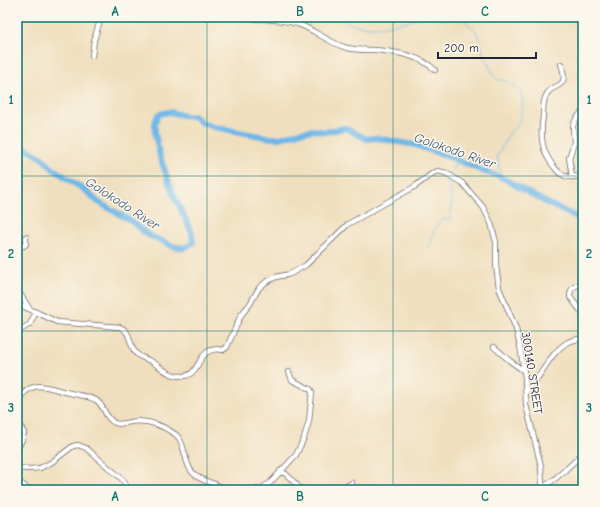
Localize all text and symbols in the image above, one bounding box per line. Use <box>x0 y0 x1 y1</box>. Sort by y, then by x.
text: A <box>111 4 119 19</box>
text: B <box>296 4 304 19</box>
text: C <box>481 4 489 19</box>
scale bar <box>438 34 536 60</box>
text: 200 m <box>444 41 479 55</box>
text: 1 <box>8 92 14 107</box>
text: 1 <box>586 92 592 107</box>
water label: Golokodo River <box>412 130 498 172</box>
water label: Golokodo River <box>83 174 163 233</box>
text: 2 <box>8 246 14 261</box>
text: 2 <box>586 246 592 261</box>
street label: 300140 STREET <box>519 331 546 416</box>
text: 3 <box>8 400 14 415</box>
text: 3 <box>586 400 592 415</box>
text: A <box>111 489 119 504</box>
text: B <box>296 489 304 504</box>
text: C <box>481 489 489 504</box>

